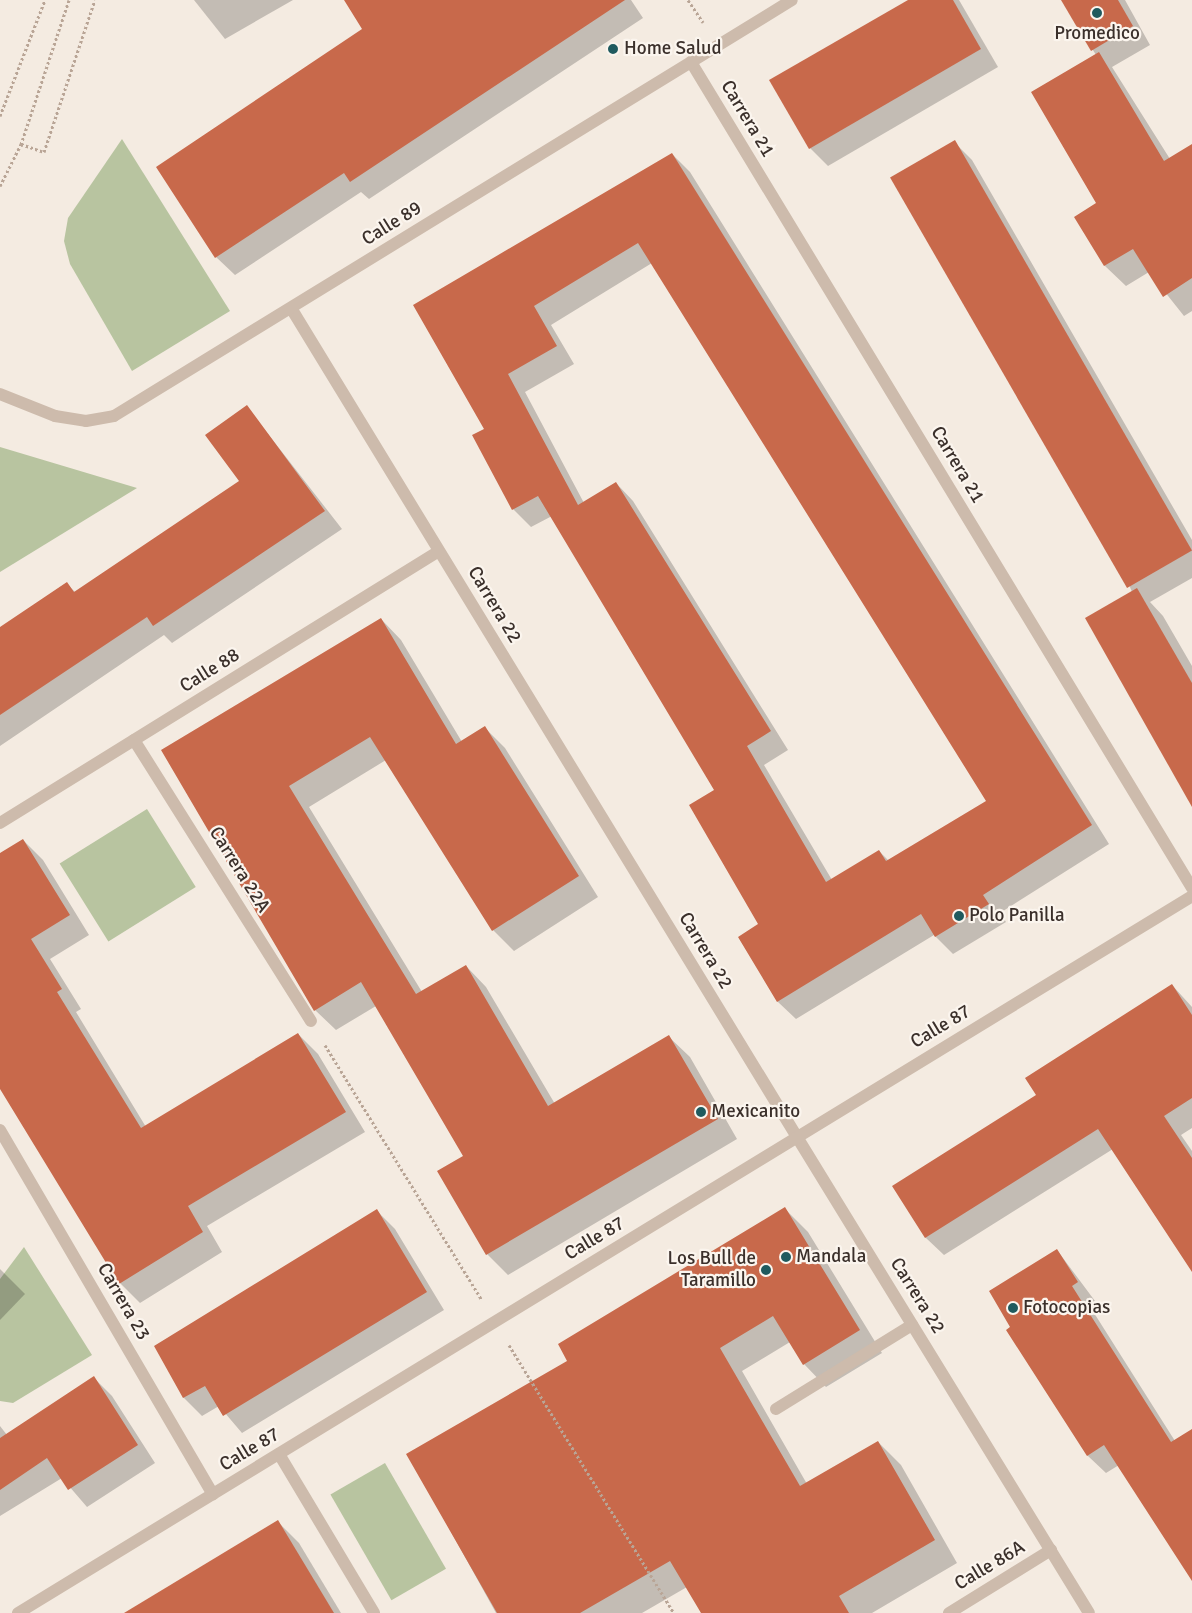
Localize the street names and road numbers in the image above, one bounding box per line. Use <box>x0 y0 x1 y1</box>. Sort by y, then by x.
street label: Carrera 21 <box>715 77 779 161</box>
street label: Calle 89 <box>358 197 426 251</box>
street label: Carrera 21 <box>925 423 989 507</box>
street label: Carrera 22 <box>462 563 526 647</box>
street label: Calle 88 <box>176 644 244 698</box>
street label: Carrera 22A <box>204 823 274 917</box>
street label: Carrera 22 <box>673 909 737 993</box>
street label: Calle 87 <box>907 1000 975 1054</box>
street label: Calle 87 <box>561 1212 629 1266</box>
street label: Carrera 22 <box>885 1254 949 1338</box>
street label: Carrera 23 <box>92 1259 154 1345</box>
street label: Calle 87 <box>216 1423 284 1477</box>
street label: Calle 86A <box>951 1536 1029 1596</box>

